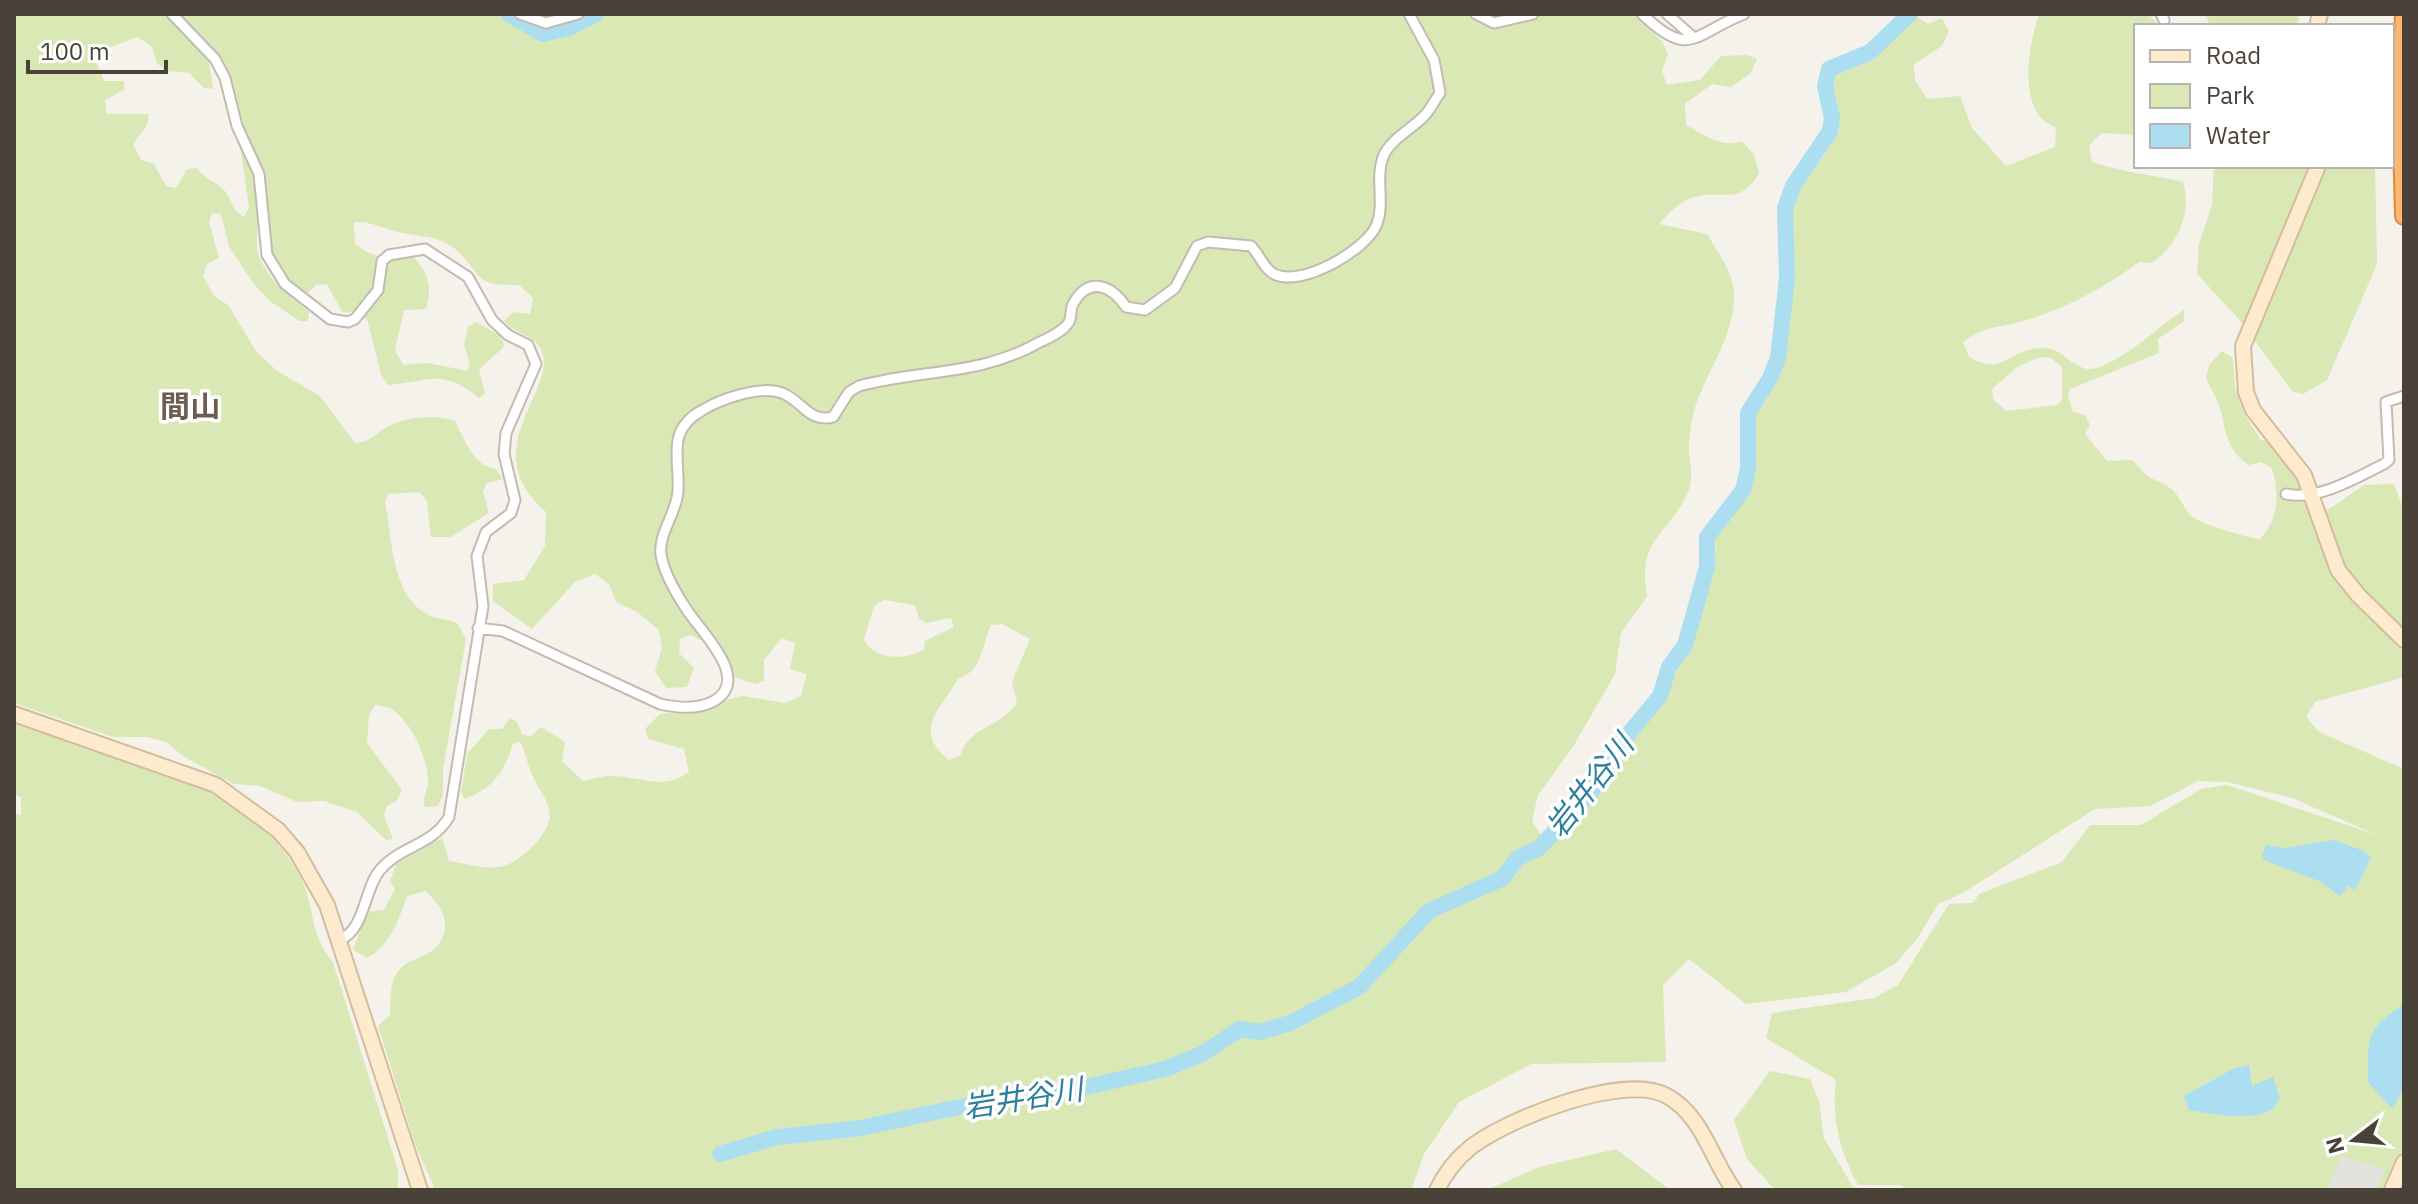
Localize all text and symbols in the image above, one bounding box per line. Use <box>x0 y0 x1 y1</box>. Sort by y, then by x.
scale bar <box>28 24 166 74</box>
legend <box>2134 24 2394 168</box>
text: 100 m <box>40 35 110 67</box>
text: Road <box>2206 39 2261 71</box>
text: Park <box>2206 79 2255 111</box>
text: Water <box>2206 119 2270 151</box>
district label: 間山 <box>160 386 220 425</box>
water label: 岩井谷川 <box>1537 723 1643 844</box>
water label: 岩井谷川 <box>961 1068 1088 1126</box>
north arrow <box>2314 1100 2394 1180</box>
text: N <box>2318 1134 2350 1157</box>

